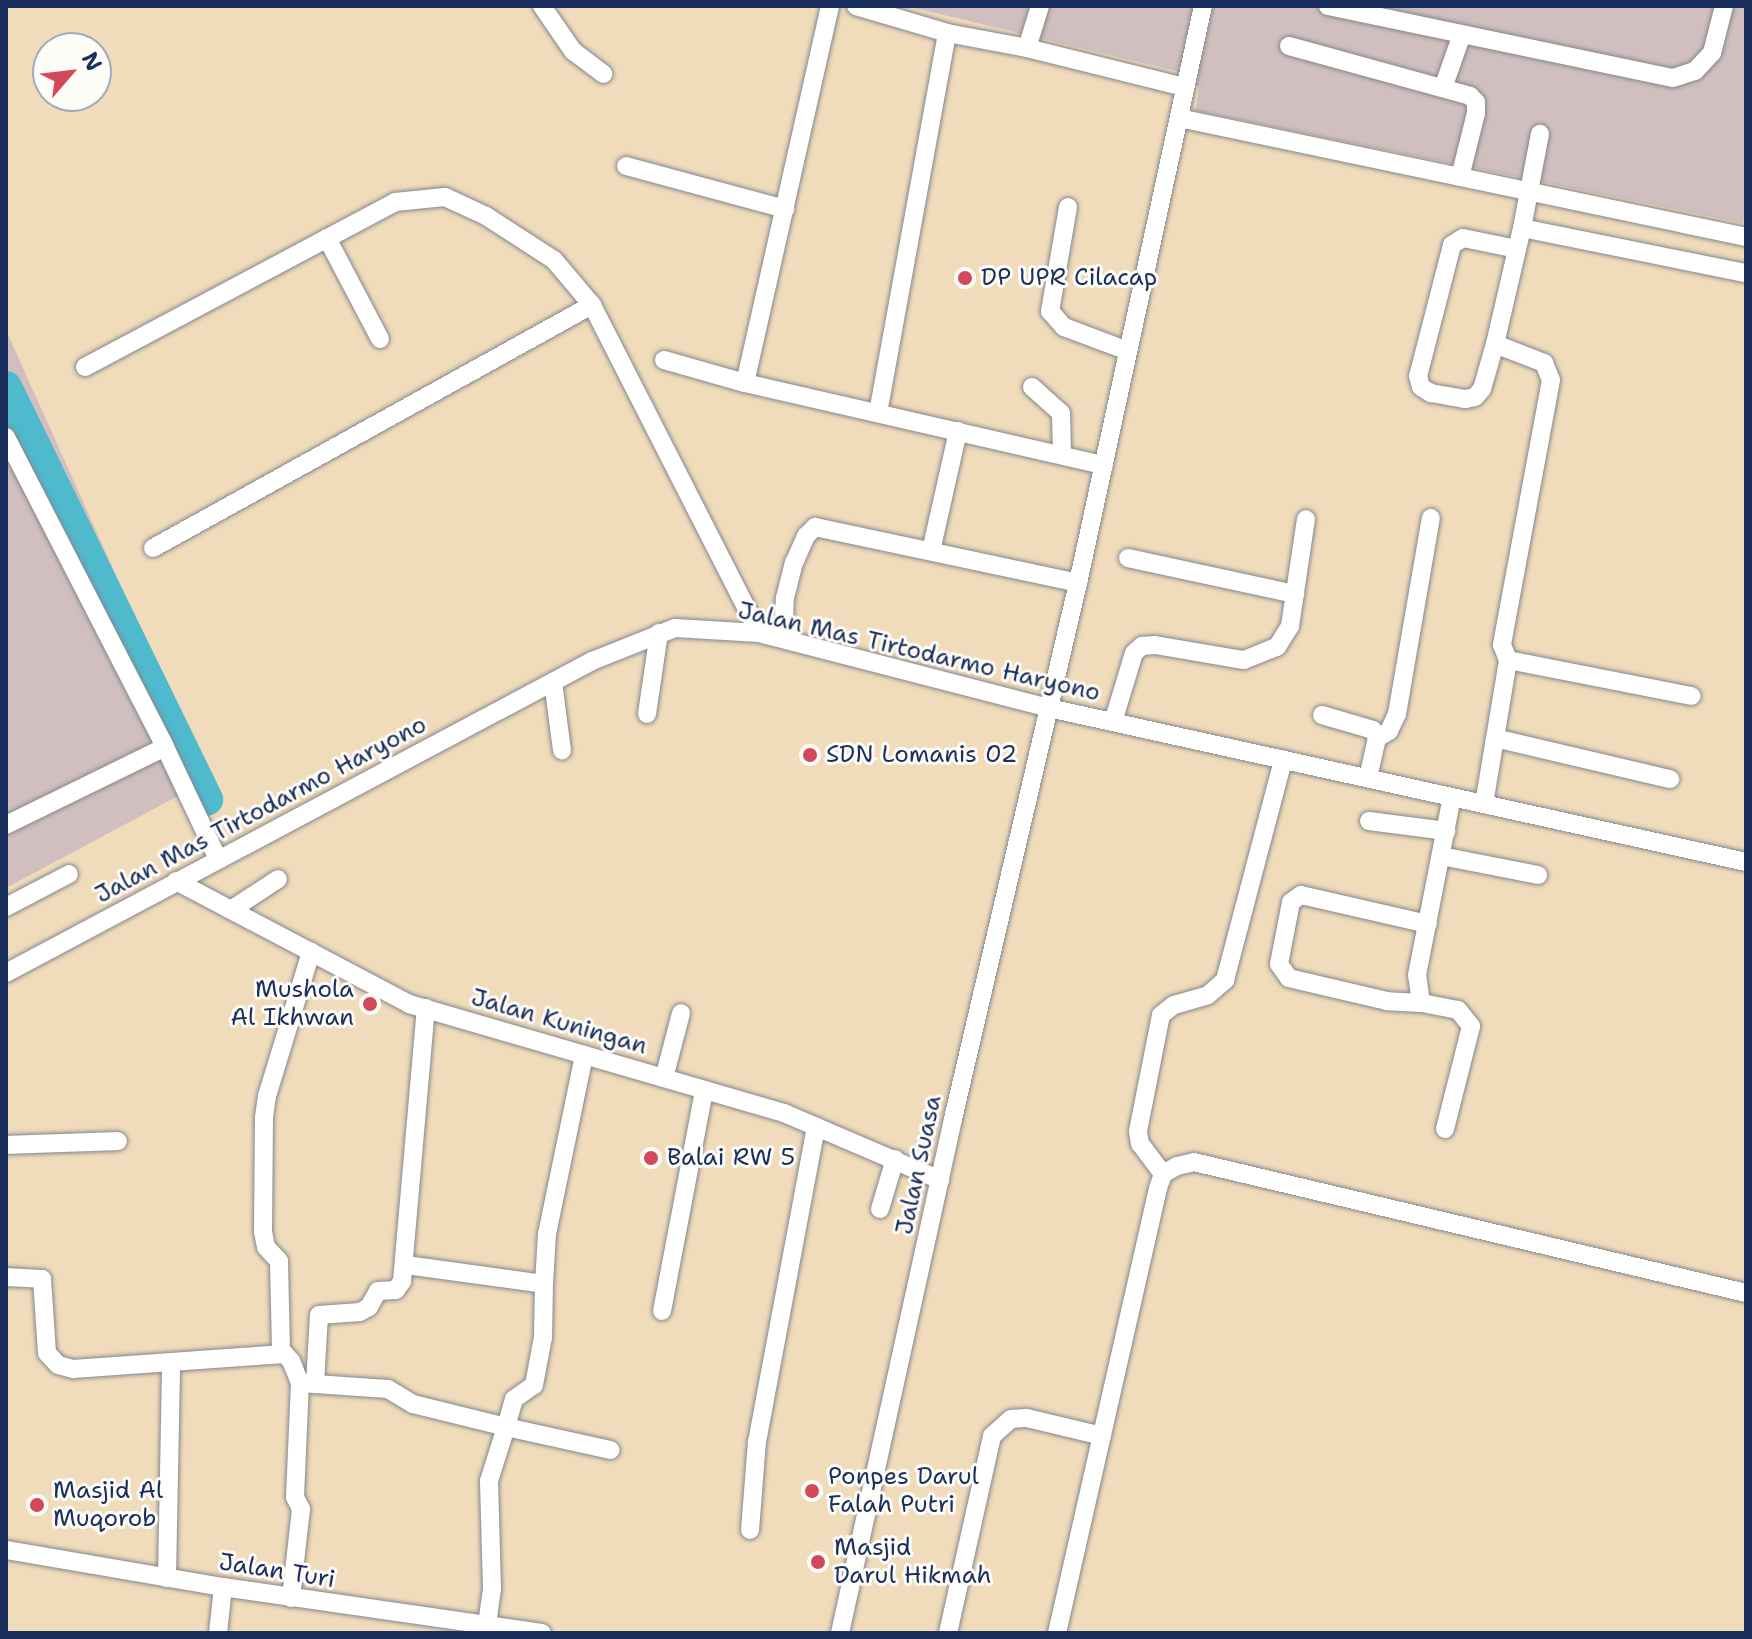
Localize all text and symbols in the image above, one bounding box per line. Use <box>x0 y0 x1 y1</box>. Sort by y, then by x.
north arrow <box>32 32 112 112</box>
text: N <box>75 47 109 76</box>
place label: DP UPR Cilacap <box>981 264 1157 292</box>
marker: DP UPR Cilacap <box>956 269 974 287</box>
street label: Jalan Mas Tirtodarmo Haryono <box>735 596 1103 708</box>
street label: Jalan Mas Tirtodarmo Haryono <box>91 710 431 910</box>
place label: SDN Lomanis 02 <box>826 741 1017 769</box>
marker: SDN Lomanis 02 <box>801 746 819 764</box>
place label: Mushola Al Ikhwan <box>231 976 354 1032</box>
street label: Jalan Kuningan <box>468 983 650 1061</box>
marker: Mushola Al Ikhwan <box>361 995 379 1013</box>
street label: Jalan Suasa <box>890 1093 948 1237</box>
place label: Balai RW 5 <box>667 1144 795 1172</box>
marker: Balai RW 5 <box>642 1149 660 1167</box>
place label: Ponpes Darul Falah Putri <box>828 1463 979 1519</box>
place label: Masjid Al Muqorob <box>53 1477 163 1533</box>
marker: Ponpes Darul Falah Putri <box>803 1482 821 1500</box>
marker: Masjid Al Muqorob <box>28 1496 46 1514</box>
place label: Masjid Darul Hikmah <box>834 1534 992 1590</box>
street label: Jalan Turi <box>217 1548 337 1594</box>
marker: Masjid Darul Hikmah <box>809 1553 827 1571</box>

